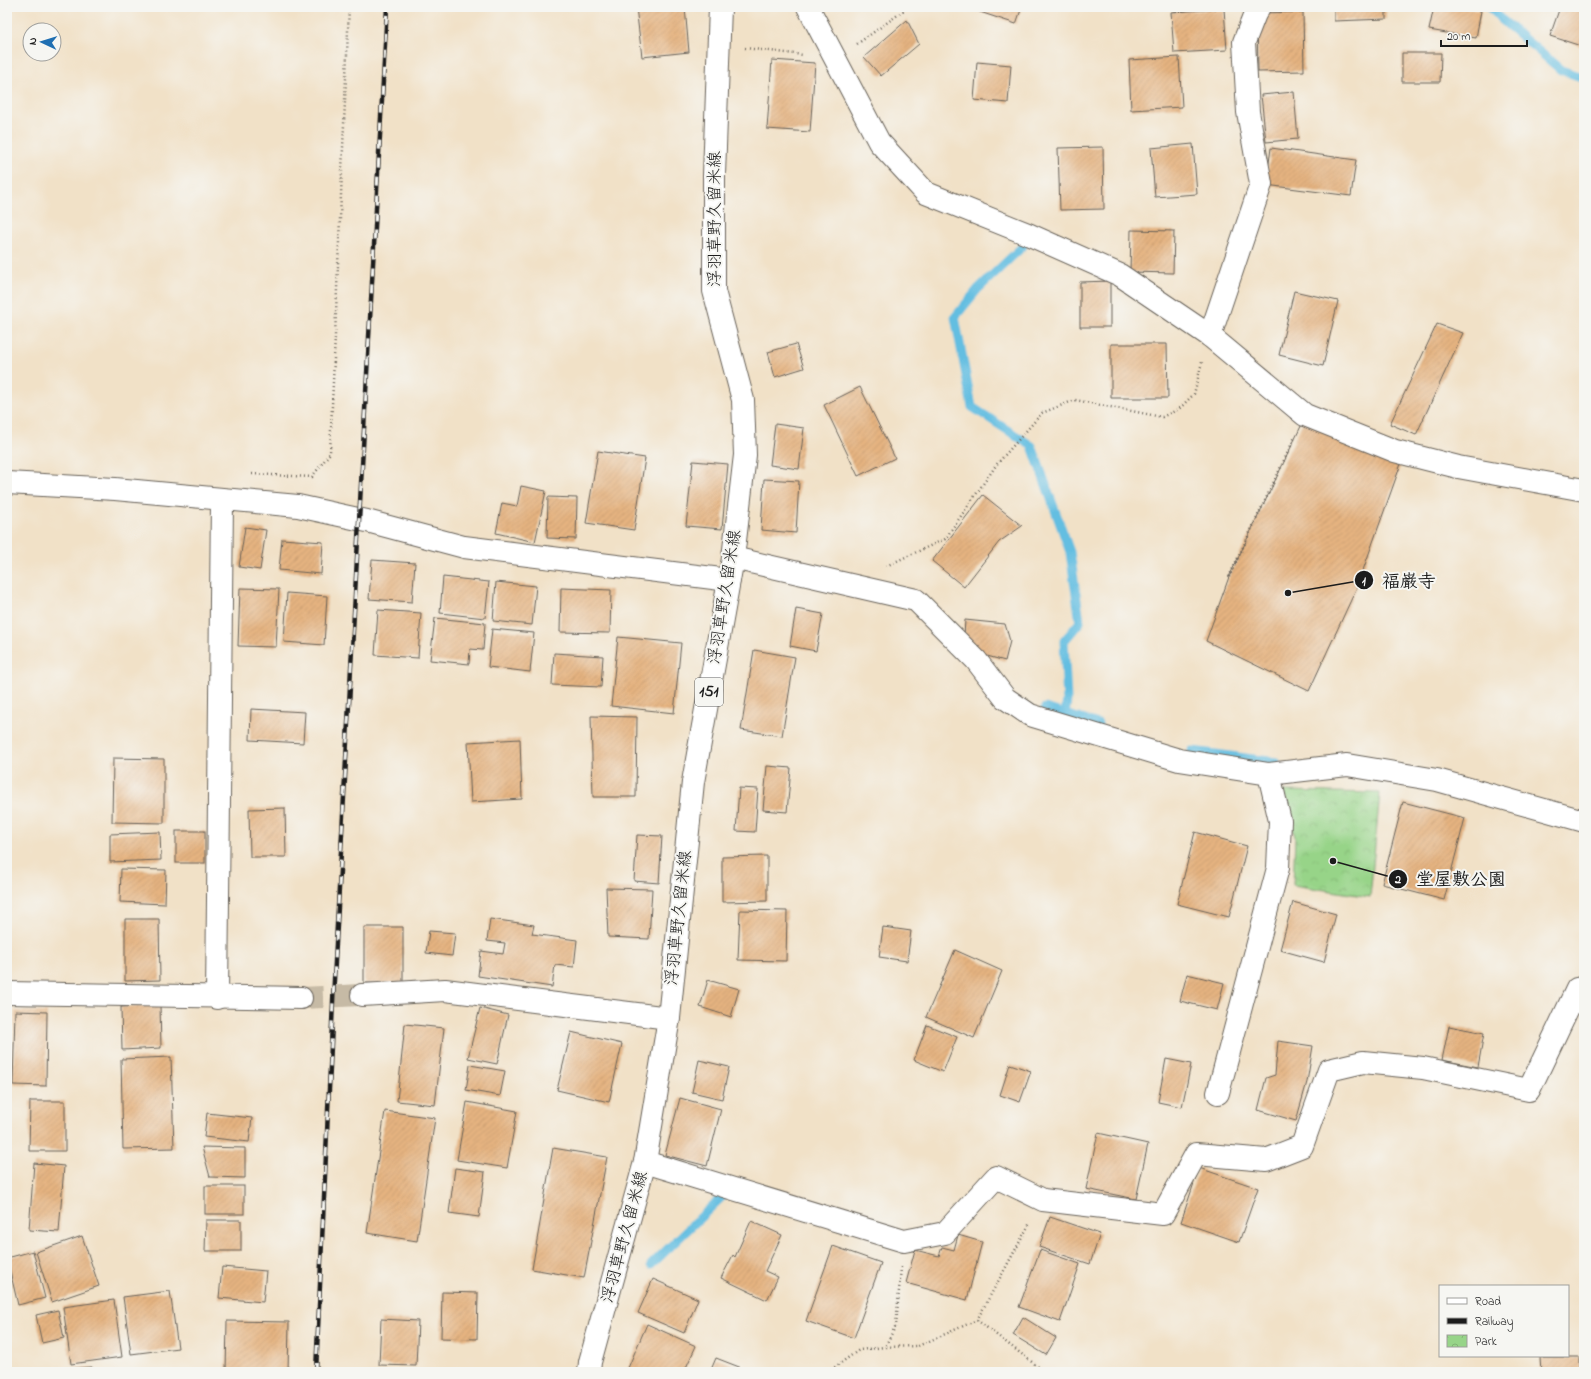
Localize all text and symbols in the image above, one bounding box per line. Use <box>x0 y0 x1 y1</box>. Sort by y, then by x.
north arrow <box>22 22 62 62</box>
scale bar <box>1441 22 1527 48</box>
text: 20 m <box>1447 28 1470 46</box>
text: N <box>25 37 41 46</box>
street label: 浮羽草野久留米線 <box>703 151 728 287</box>
street label: 浮羽草野久留米線 <box>702 528 748 666</box>
callout: 福巌寺 <box>1354 565 1444 595</box>
text: 福巌寺 <box>1382 570 1436 596</box>
text: 1 <box>1362 573 1366 591</box>
road number: 151 <box>695 678 723 706</box>
street label: 浮羽草野久留米線 <box>659 849 699 987</box>
callout: 堂屋敷公園 <box>1388 864 1514 894</box>
text: 堂屋敷公園 <box>1416 868 1506 894</box>
text: 2 <box>1394 871 1401 889</box>
street label: 浮羽草野久留米線 <box>595 1168 655 1306</box>
legend <box>1439 1285 1569 1357</box>
text: Road <box>1475 1293 1501 1311</box>
text: Railway <box>1475 1313 1514 1332</box>
text: Park <box>1475 1333 1497 1351</box>

